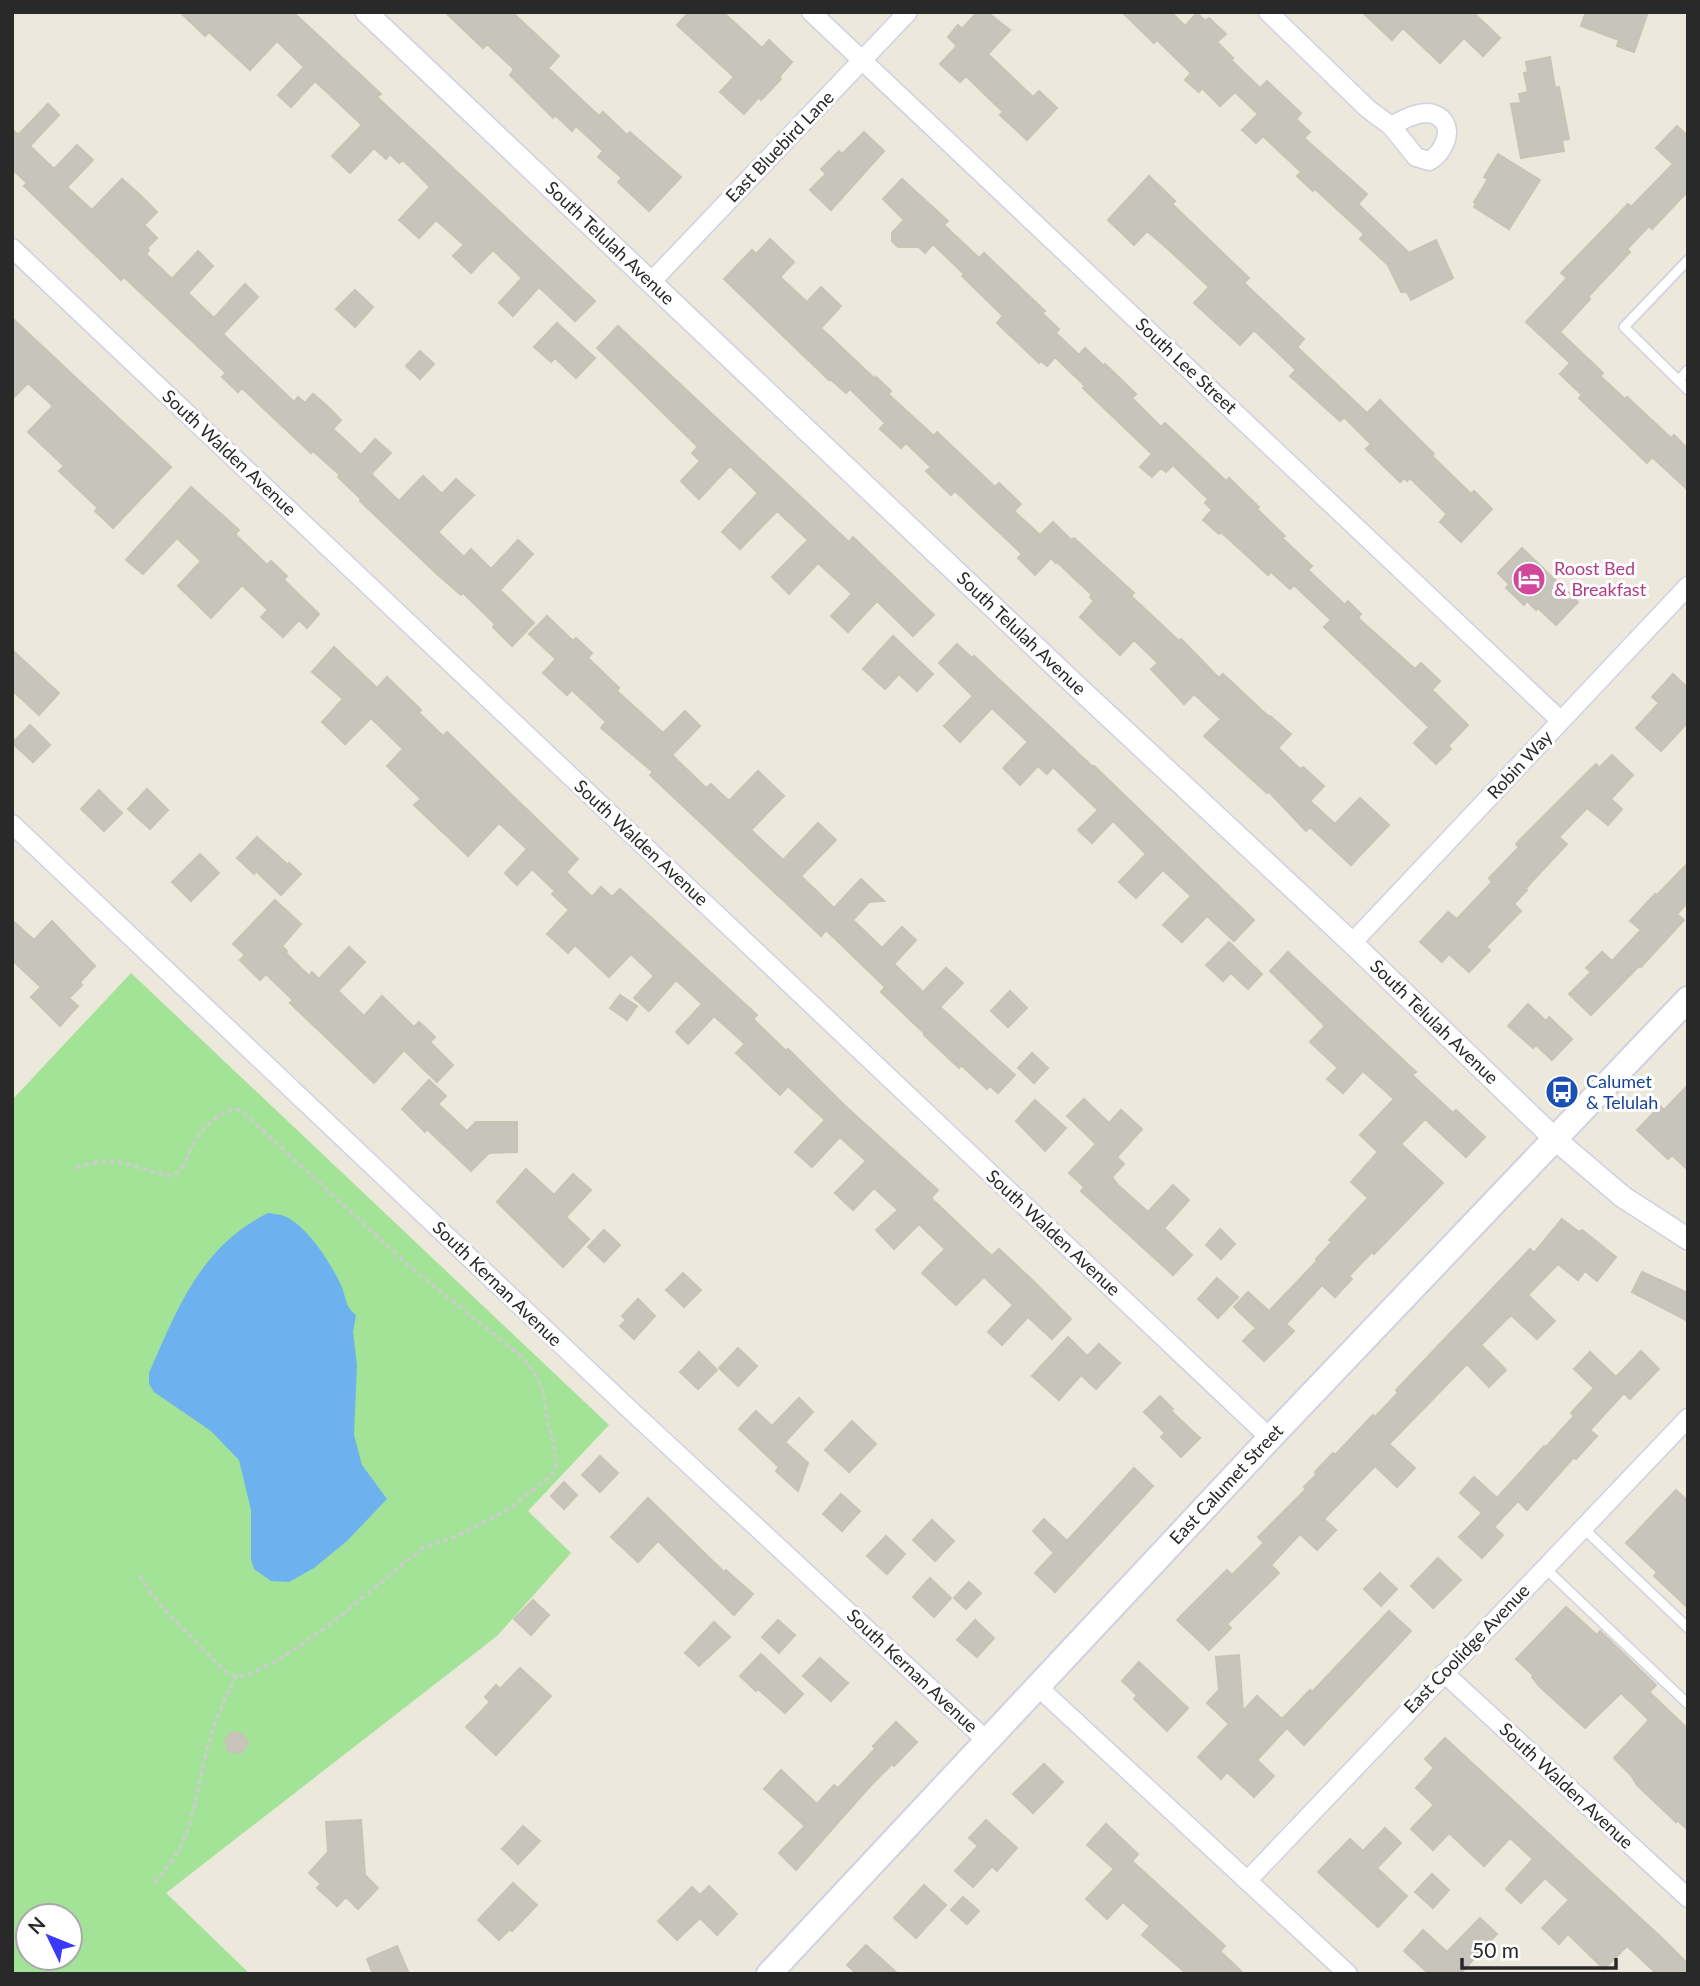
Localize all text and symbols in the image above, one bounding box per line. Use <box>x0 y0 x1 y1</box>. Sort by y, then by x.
street label: East Bluebird Lane <box>721 86 838 207</box>
street label: South Telulah Avenue <box>541 176 680 309</box>
street label: South Lee Street <box>1131 313 1242 418</box>
street label: South Walden Avenue <box>158 385 301 520</box>
place label: Roost Bed & Breakfast <box>1554 557 1647 600</box>
hotel icon: Roost Bed & Breakfast <box>1510 560 1548 598</box>
street label: South Telulah Avenue <box>953 566 1091 699</box>
street label: Robin Way <box>1482 725 1557 803</box>
street label: South Walden Avenue <box>570 775 713 910</box>
street label: South Telulah Avenue <box>1366 955 1503 1088</box>
place label: Calumet & Telulah <box>1586 1070 1658 1113</box>
bus stop icon: Calumet & Telulah <box>1543 1073 1581 1111</box>
street label: South Walden Avenue <box>982 1165 1125 1300</box>
street label: South Kernan Avenue <box>429 1216 567 1351</box>
street label: East Calumet Street <box>1164 1419 1288 1548</box>
street label: East Coolidge Avenue <box>1399 1579 1534 1718</box>
street label: South Kernan Avenue <box>843 1604 983 1737</box>
street label: South Walden Avenue <box>1495 1718 1638 1853</box>
north arrow <box>14 1902 84 1972</box>
text: N <box>23 1912 50 1938</box>
scale bar <box>1462 1926 1616 1970</box>
text: 50 m <box>1472 1937 1519 1962</box>

